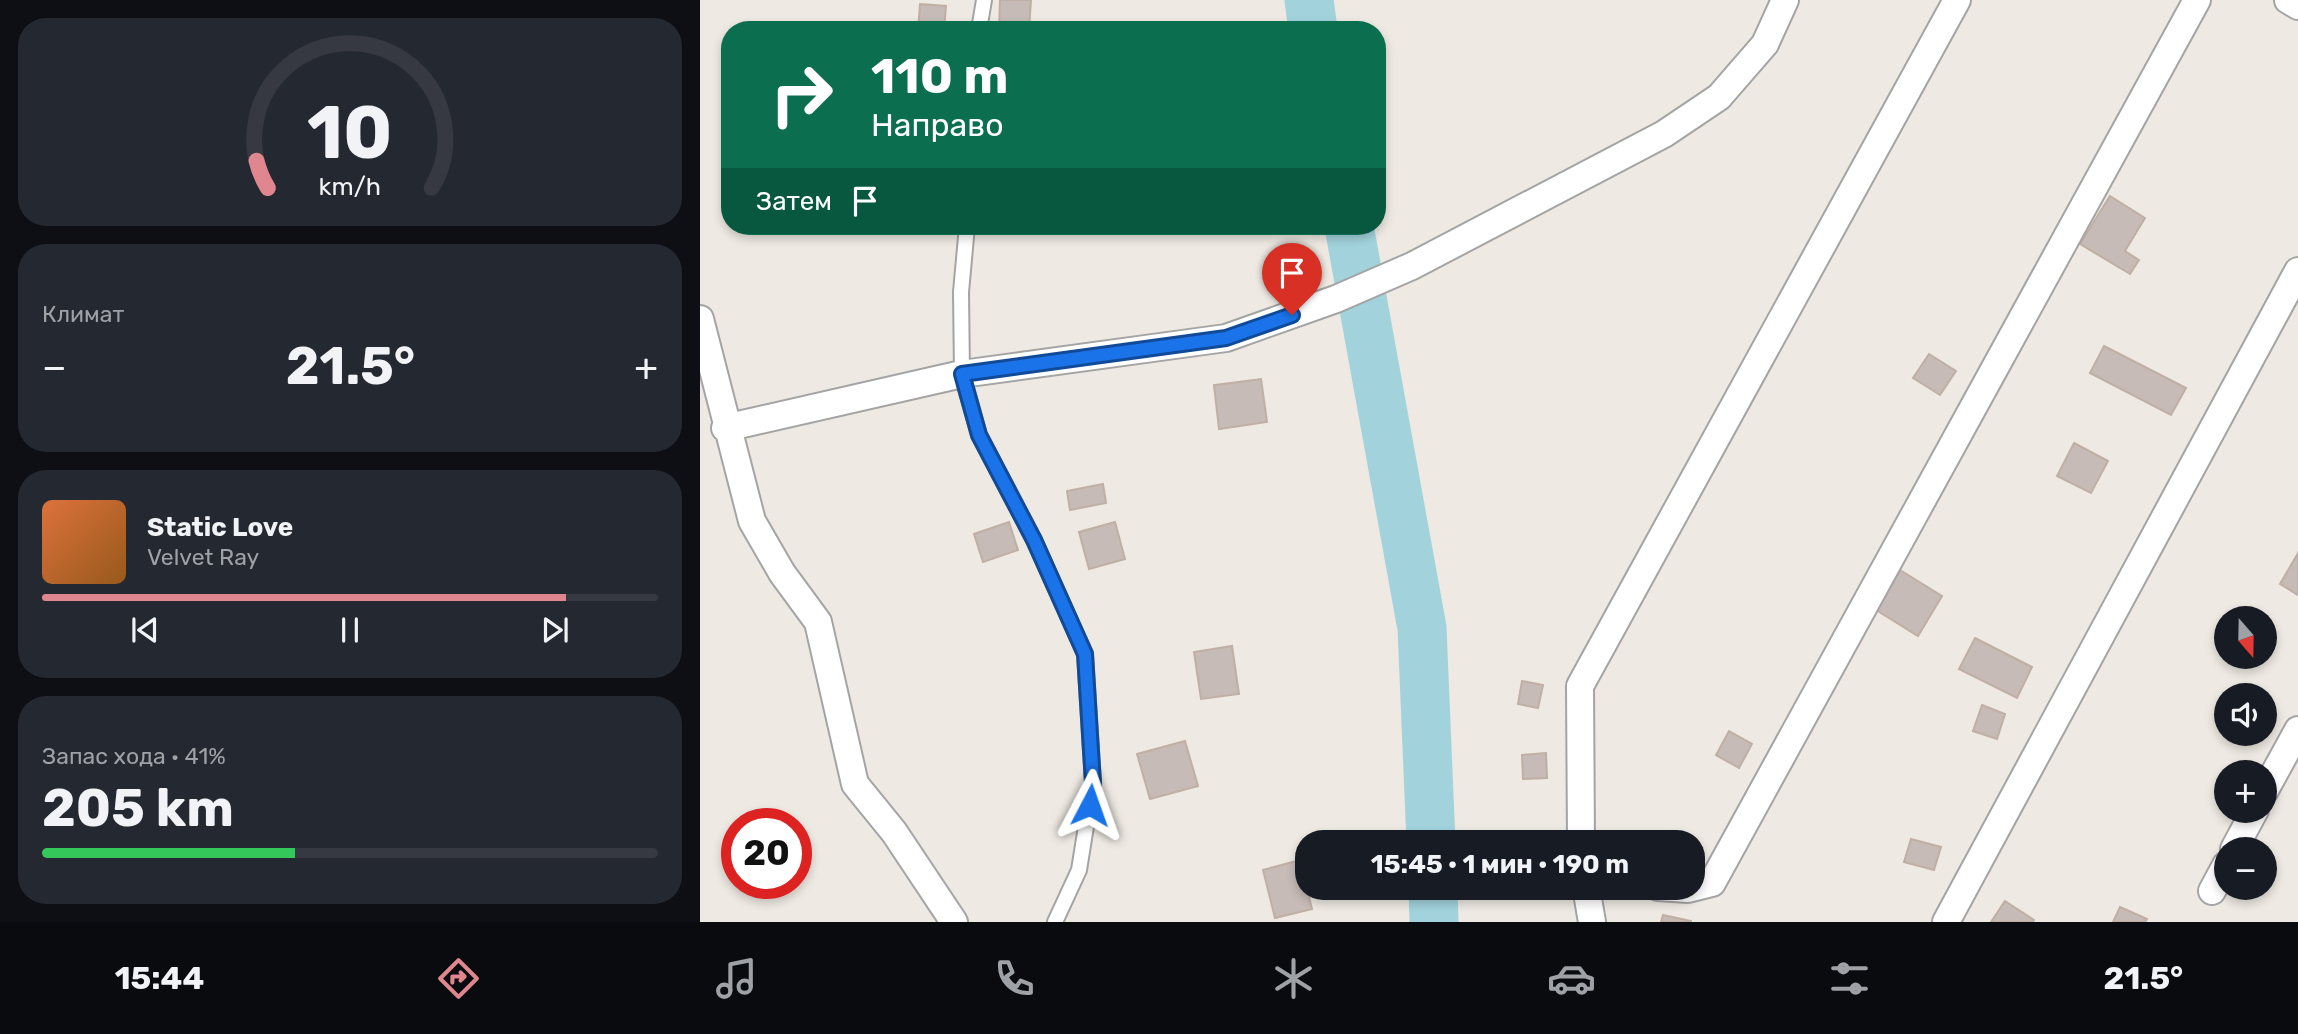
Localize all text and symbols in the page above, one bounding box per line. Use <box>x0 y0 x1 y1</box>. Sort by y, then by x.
text: 110 m <box>871 47 1008 105</box>
icon: right <box>756 49 847 140</box>
text: 10 <box>307 90 393 176</box>
text: Направо <box>871 106 1004 144</box>
text: km/h <box>319 172 381 201</box>
icon: arrive <box>846 182 884 220</box>
text: Затем <box>756 186 832 217</box>
pin <box>1262 243 1322 315</box>
icon: arrive <box>1273 254 1311 292</box>
text: Климат <box>42 300 124 328</box>
text: 21.5° <box>286 335 415 397</box>
text: − <box>42 344 67 390</box>
text: + <box>634 344 658 390</box>
text: Static Love <box>147 512 293 543</box>
text: Velvet Ray <box>147 543 259 571</box>
north arrow <box>2214 606 2277 668</box>
map controls <box>2214 606 2277 900</box>
icon: previous <box>126 611 164 649</box>
icon: pause <box>331 611 369 649</box>
icon: next <box>536 611 574 649</box>
button: sound <box>2214 683 2277 746</box>
text: Запас хода · 41% <box>42 742 226 770</box>
button: + <box>2214 760 2277 823</box>
position arrow <box>1053 768 1127 842</box>
text: 205 km <box>42 777 234 839</box>
speed limit sign: 20 <box>721 808 812 899</box>
button: − <box>2214 837 2277 900</box>
text: 15:45 · 1 мин · 190 m <box>1371 849 1629 880</box>
icon: directions <box>434 954 483 1003</box>
icon: music <box>712 954 761 1003</box>
icon: phone <box>990 954 1039 1003</box>
icon: climate <box>1269 954 1318 1003</box>
icon: car <box>1547 954 1596 1003</box>
icon: filters <box>1825 954 1874 1003</box>
text: 15:44 <box>115 959 204 997</box>
text: 21.5° <box>2104 959 2183 997</box>

